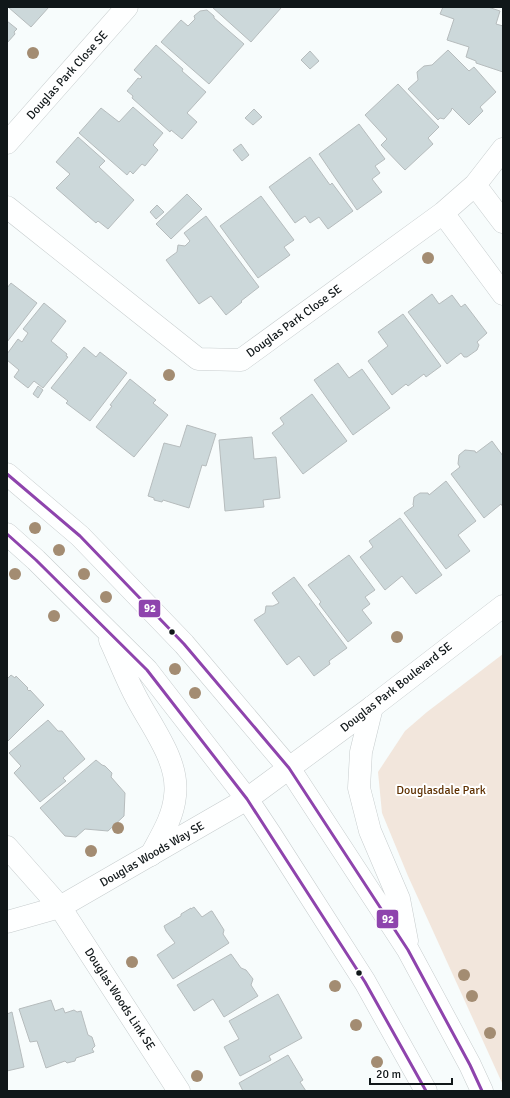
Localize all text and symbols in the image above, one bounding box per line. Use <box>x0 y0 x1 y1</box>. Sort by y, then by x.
street label: Douglas Park Close SE <box>24 28 111 123</box>
street label: Douglas Park Close SE <box>244 282 345 361</box>
line badge: 92 <box>138 599 161 618</box>
text: 92 <box>144 602 156 615</box>
unlabelled marker <box>167 627 177 637</box>
street label: Douglas Park Boulevard SE <box>337 639 455 736</box>
park label: Douglasdale Park <box>396 783 486 798</box>
street label: Douglas Woods Way SE <box>97 818 207 891</box>
line badge: 92 <box>376 909 399 929</box>
text: 92 <box>382 913 394 926</box>
street label: Douglas Woods Link SE <box>81 945 158 1053</box>
unlabelled marker <box>354 968 364 978</box>
scale bar <box>370 1060 452 1086</box>
text: 20 m <box>376 1067 401 1082</box>

